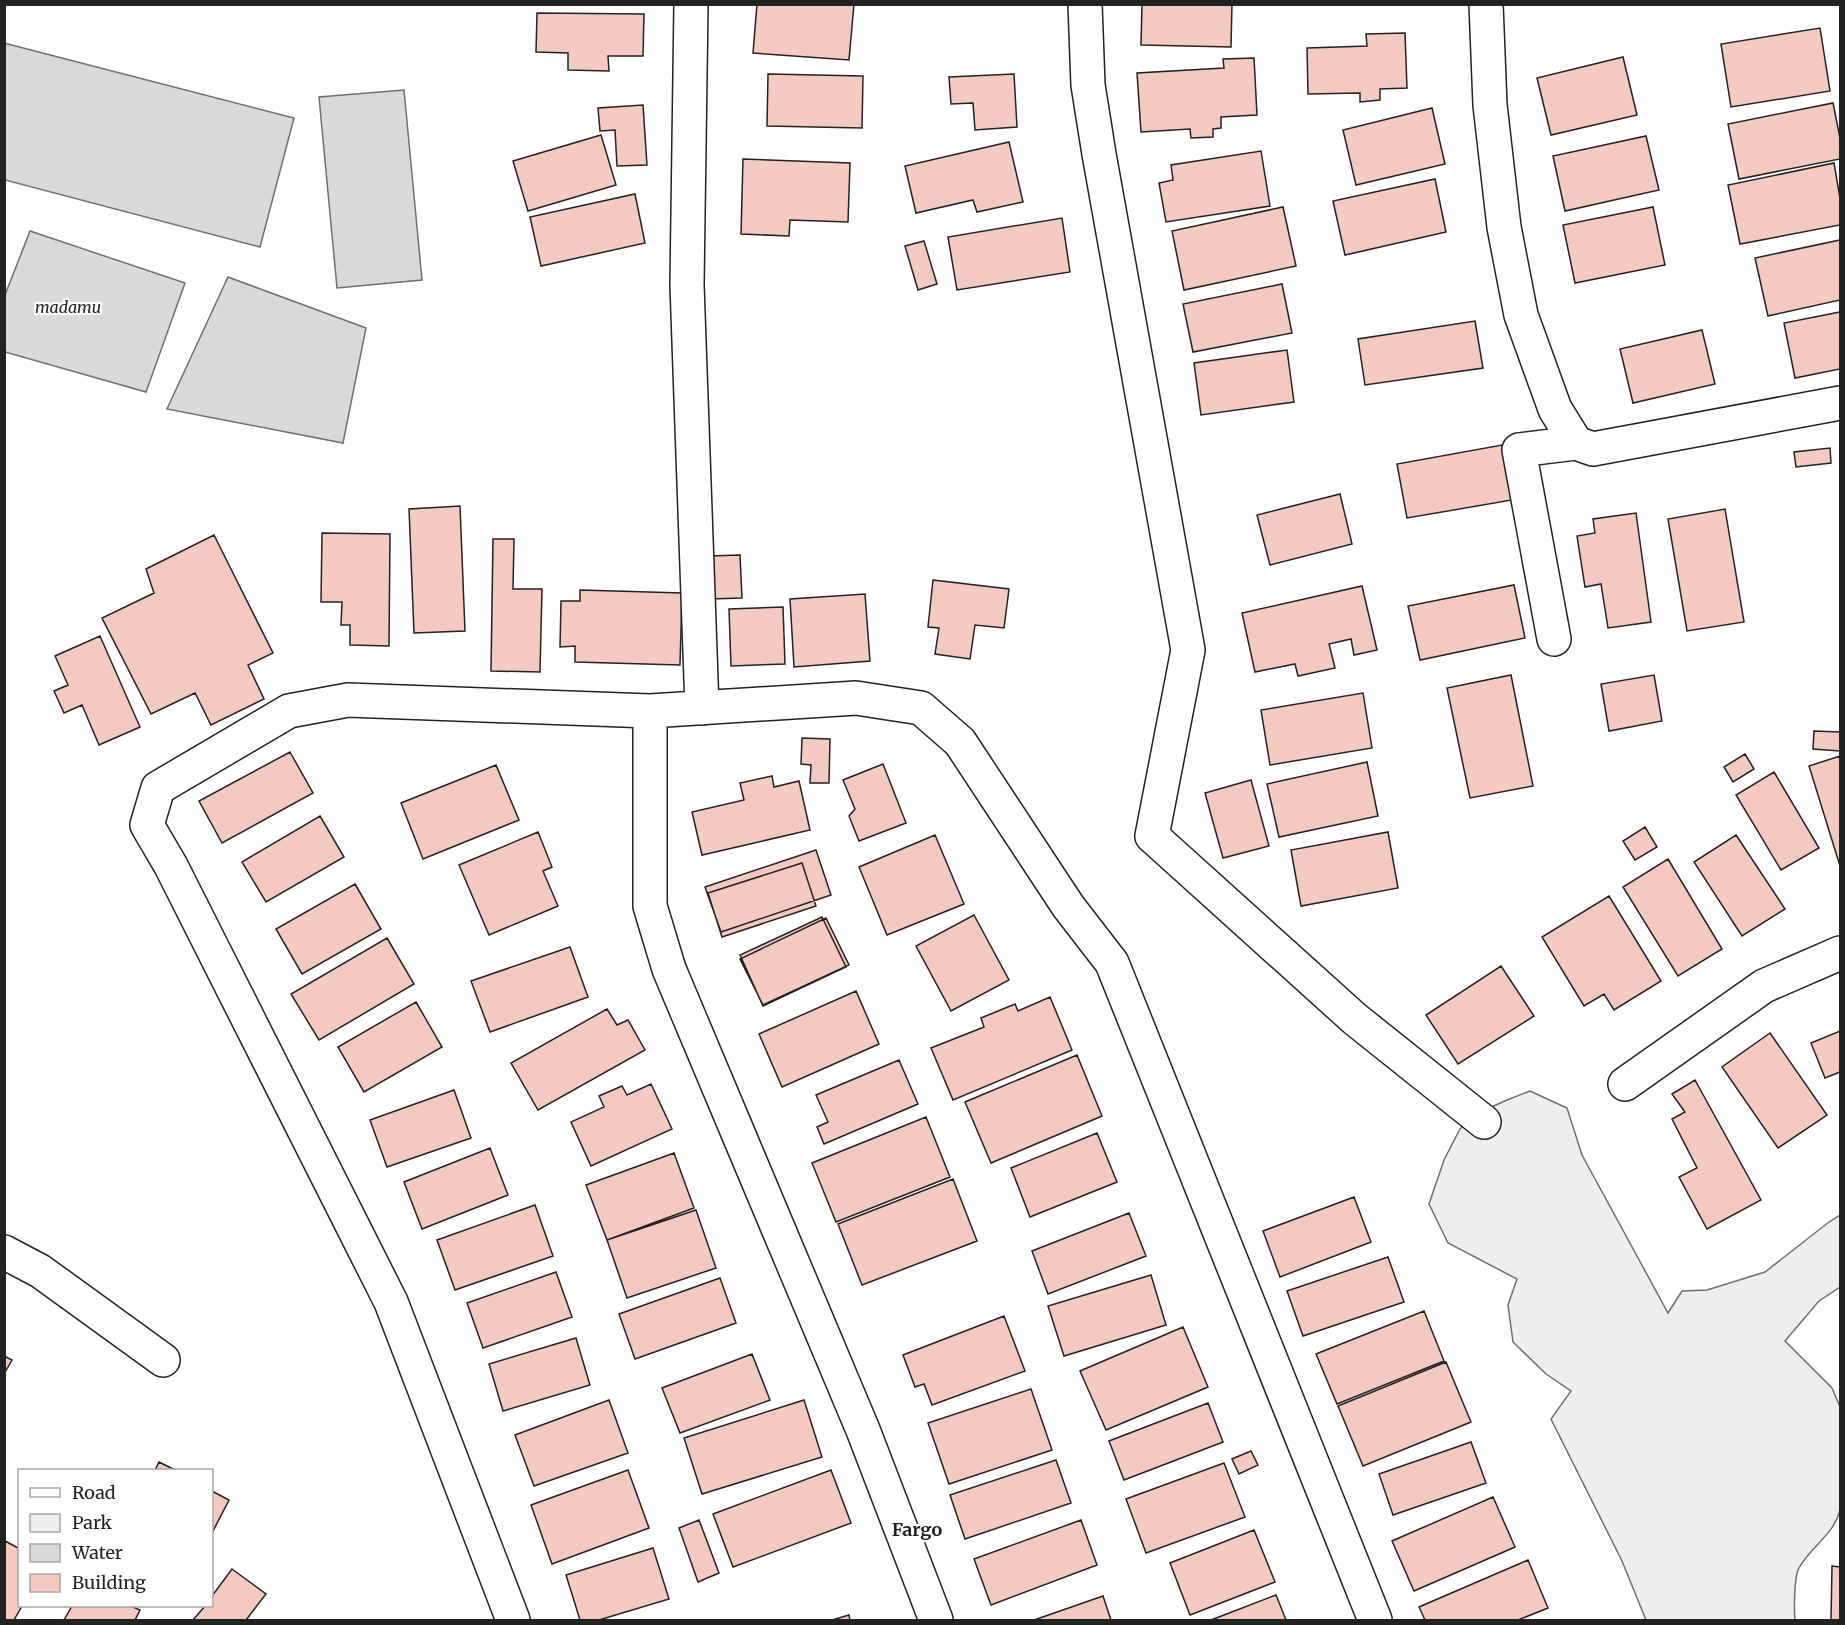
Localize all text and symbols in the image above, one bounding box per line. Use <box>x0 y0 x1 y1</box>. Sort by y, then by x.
water label: madamu <box>35 297 101 317</box>
legend <box>18 1469 213 1607</box>
text: Road <box>72 1481 116 1504</box>
text: Park <box>72 1511 113 1534</box>
district label: Fargo <box>892 1518 942 1541</box>
text: Water <box>71 1541 123 1564</box>
text: Building <box>72 1571 146 1594</box>

